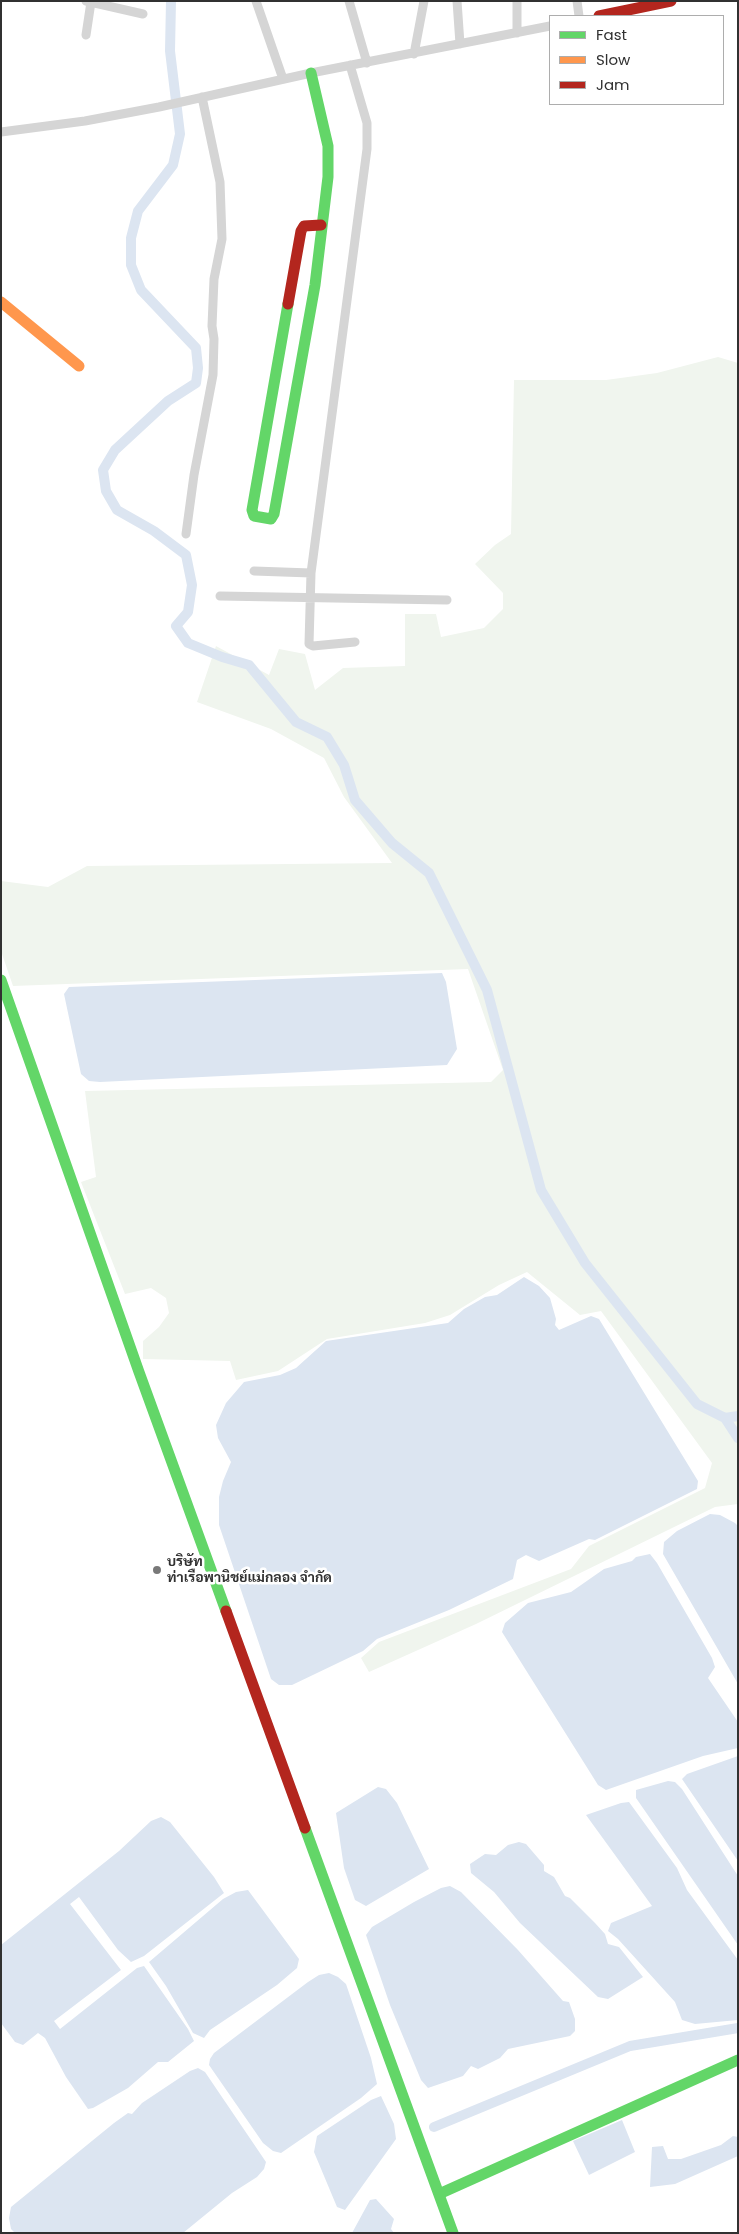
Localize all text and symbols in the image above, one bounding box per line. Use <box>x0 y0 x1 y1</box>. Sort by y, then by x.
legend <box>549 15 724 105</box>
text: Fast <box>596 24 627 45</box>
text: Slow <box>596 49 630 70</box>
text: Jam <box>596 74 630 95</box>
place label: บริษัท ท่าเรือพานิชย์แม่กลอง จำกัด <box>167 1554 332 1586</box>
marker: บริษัท ท่าเรือพานิชย์แม่กลอง จำกัด <box>151 1564 163 1576</box>

